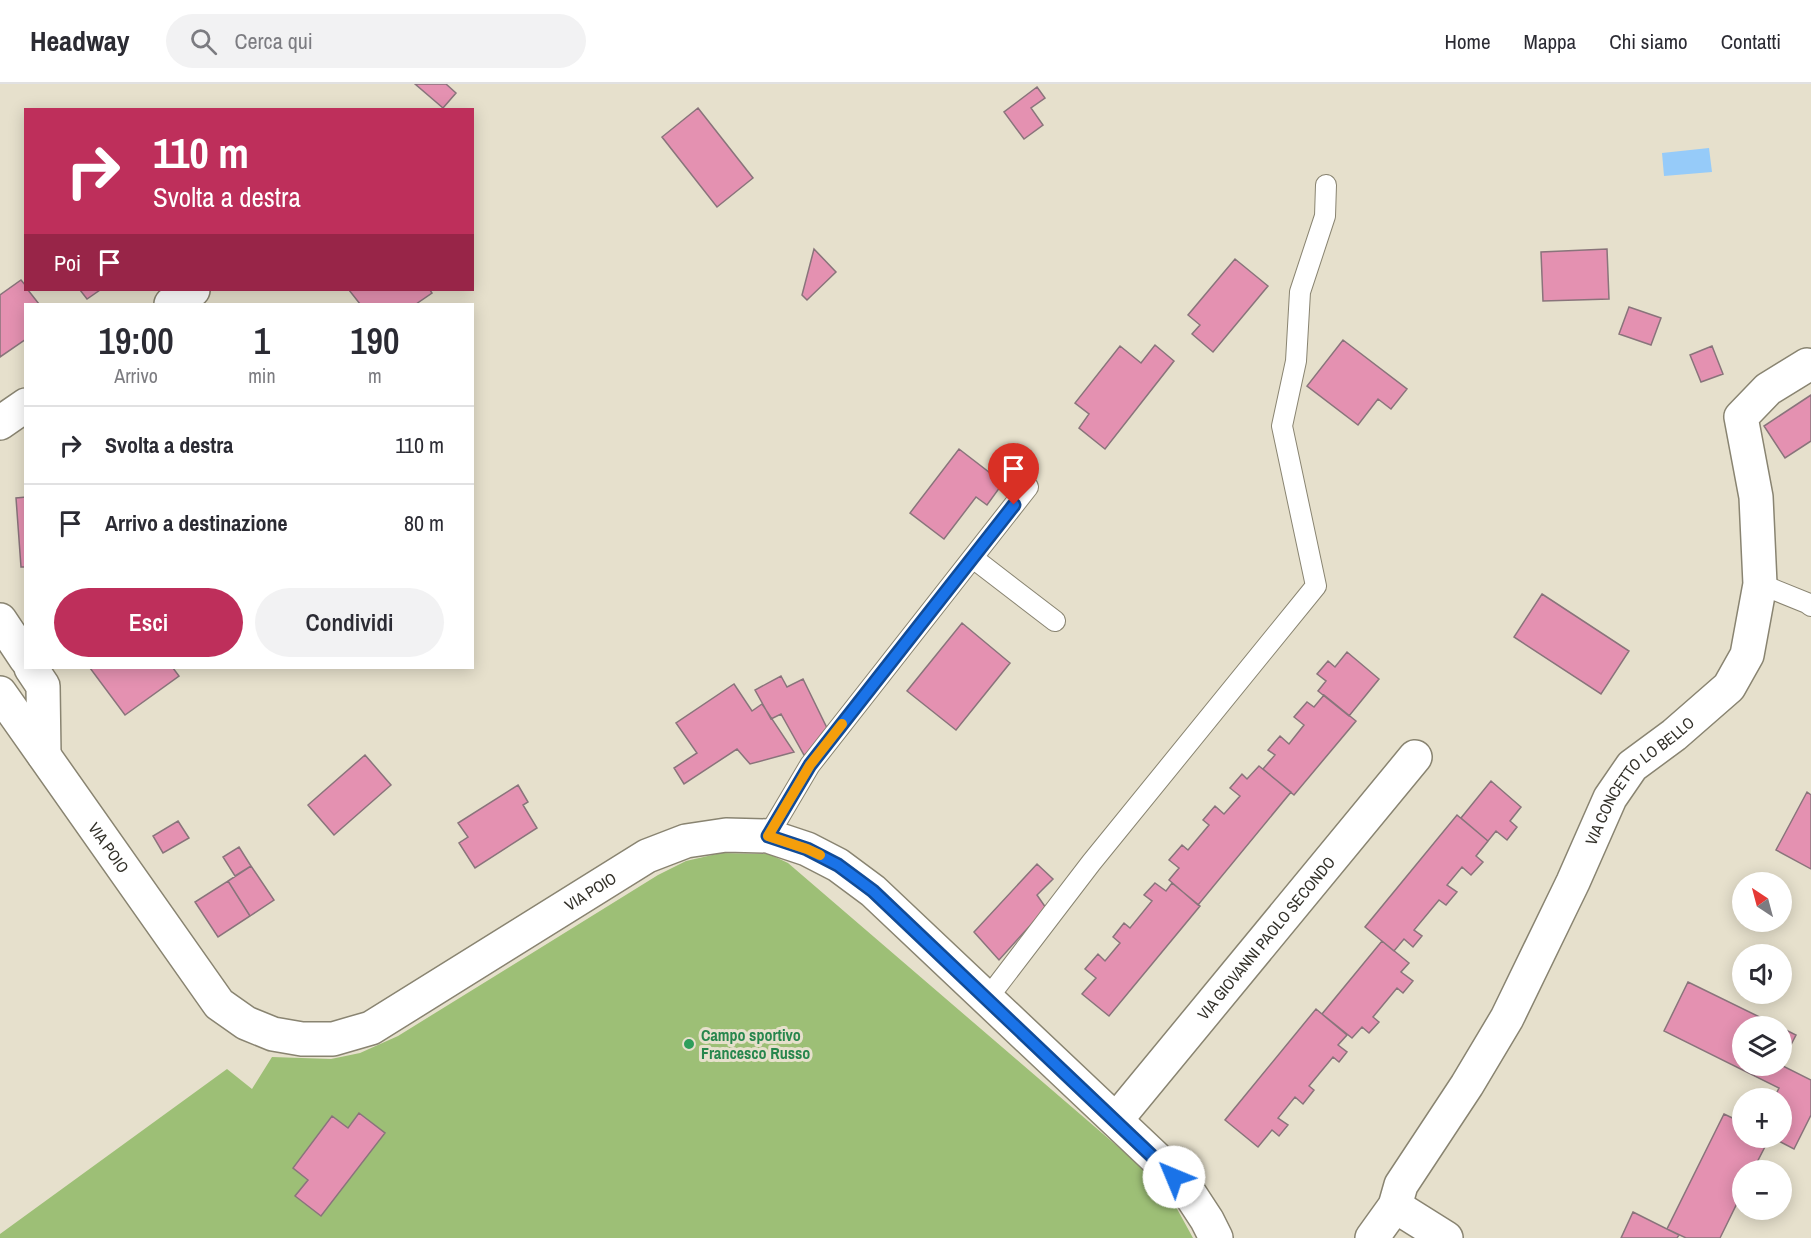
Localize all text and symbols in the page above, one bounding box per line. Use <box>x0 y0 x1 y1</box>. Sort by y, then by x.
search box <box>166 14 586 68</box>
text: Headway <box>30 22 130 60</box>
icon: search <box>187 25 220 58</box>
text: Cerca qui <box>235 26 313 56</box>
text: Home <box>1445 27 1491 56</box>
text: Mappa <box>1524 27 1576 56</box>
text: Chi siamo <box>1609 27 1688 56</box>
text: Contatti <box>1721 27 1781 56</box>
text: 110 m <box>153 125 249 181</box>
icon: right <box>54 132 132 210</box>
text: Svolta a destra <box>153 179 301 215</box>
icon: arrive <box>93 246 126 279</box>
text: Poi <box>54 248 81 278</box>
text: 19:00 <box>99 317 174 365</box>
text: 1 <box>254 317 270 365</box>
text: 190 <box>350 317 399 365</box>
text: Arrivo <box>114 362 158 389</box>
text: min <box>248 362 276 389</box>
text: m <box>368 362 382 389</box>
icon: right <box>54 429 87 462</box>
text: Svolta a destra <box>105 430 233 460</box>
text: 110 m <box>395 430 444 460</box>
pin <box>988 443 1039 505</box>
icon: arrive <box>997 452 1030 485</box>
icon: arrive <box>54 507 87 540</box>
text: Arrivo a destinazione <box>105 508 287 538</box>
text: 80 m <box>404 508 444 538</box>
button: Esci <box>54 588 243 657</box>
button: Condividi <box>255 588 444 657</box>
street label: VIA CONCETTO LO BELLO <box>1580 711 1699 849</box>
street label: VIA POIO <box>83 818 134 877</box>
street label: VIA GIOVANNI PAOLO SECONDO <box>1192 852 1340 1024</box>
street label: VIA POIO <box>560 867 620 916</box>
north arrow <box>1732 872 1792 932</box>
map controls <box>1732 872 1792 1220</box>
button: sound <box>1732 944 1792 1004</box>
button: layers <box>1732 1016 1792 1076</box>
place label: Campo sportivo Francesco Russo <box>701 1024 810 1064</box>
marker: Campo sportivo Francesco Russo <box>682 1037 696 1051</box>
button: + <box>1732 1088 1792 1148</box>
position arrow <box>1142 1145 1206 1209</box>
button: − <box>1732 1160 1792 1220</box>

